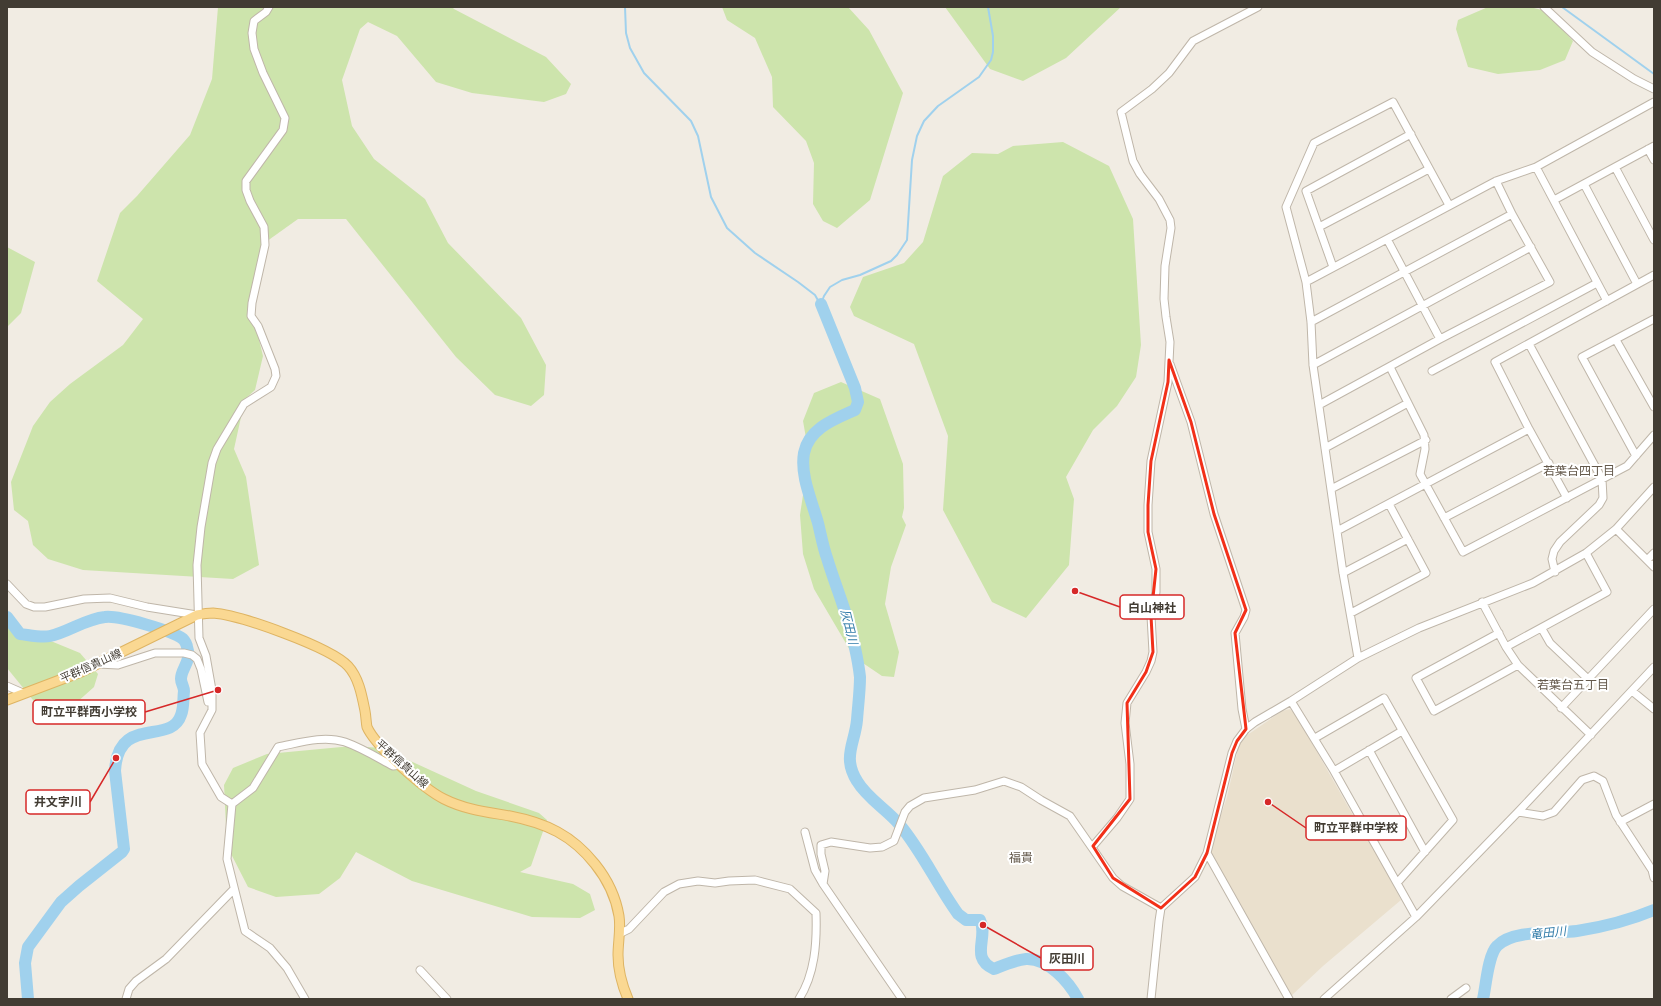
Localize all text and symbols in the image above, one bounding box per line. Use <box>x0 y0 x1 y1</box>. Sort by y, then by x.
district label: 若葉台四丁目 <box>1543 464 1615 478</box>
callout: 白山神社 <box>1120 595 1184 619</box>
text: 白山神社 <box>1128 601 1176 615</box>
water label: 灰田川 <box>838 608 861 648</box>
street label: 平群信貴山線 <box>58 647 124 685</box>
district label: 若葉台五丁目 <box>1537 678 1609 692</box>
callout: 町立平群西小学校 <box>33 700 145 724</box>
text: 町立平群西小学校 <box>41 705 137 719</box>
street label: 平群信貴山線 <box>373 737 431 791</box>
callout: 井文字川 <box>26 790 90 814</box>
text: 井文字川 <box>34 795 82 809</box>
callout: 町立平群中学校 <box>1306 816 1406 840</box>
text: 町立平群中学校 <box>1314 821 1398 835</box>
district label: 福貴 <box>1009 851 1033 865</box>
water label: 竜田川 <box>1529 924 1569 942</box>
callout: 灰田川 <box>1041 946 1093 970</box>
text: 灰田川 <box>1049 952 1085 966</box>

